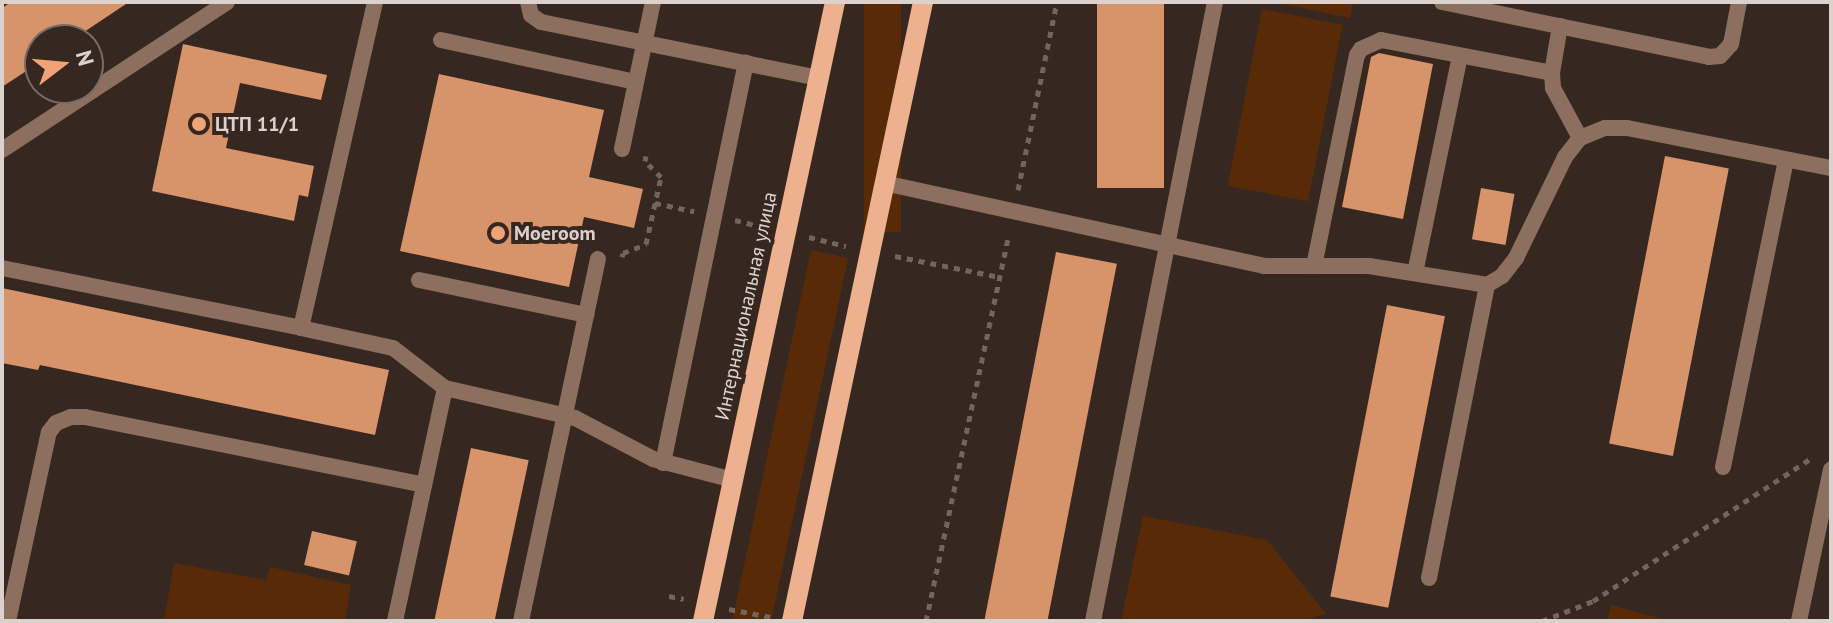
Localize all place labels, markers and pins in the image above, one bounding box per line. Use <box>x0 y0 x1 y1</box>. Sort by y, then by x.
place label: ЦТП 11/1 <box>215 112 299 136</box>
marker: ЦТП 11/1 <box>190 115 208 133</box>
place label: Moeroom <box>514 221 595 245</box>
marker: Moeroom <box>489 224 507 242</box>

